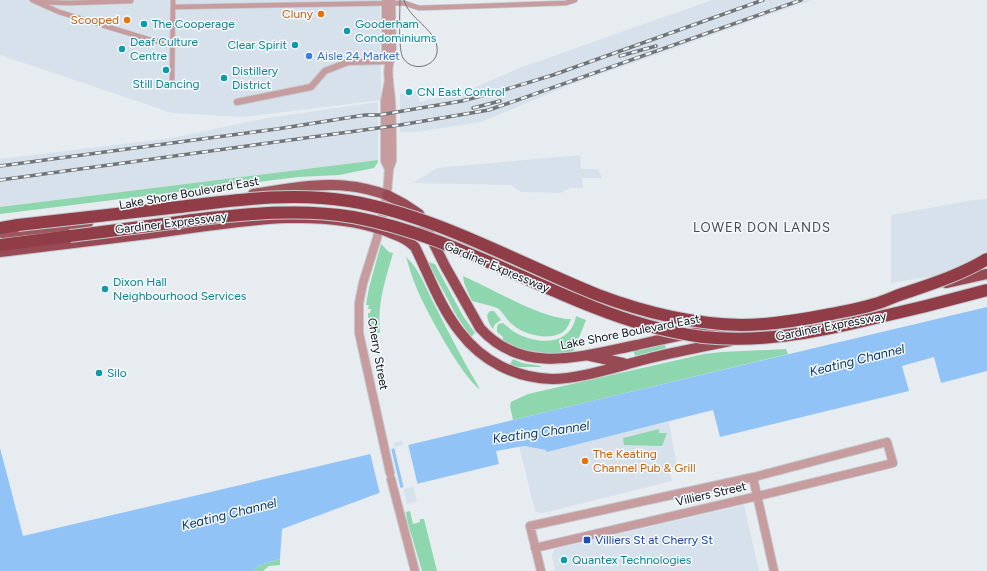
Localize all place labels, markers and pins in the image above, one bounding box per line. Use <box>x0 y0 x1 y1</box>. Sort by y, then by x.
place label: Cluny <box>282 7 314 21</box>
marker: Cluny <box>316 9 326 19</box>
place label: Scooped <box>71 13 119 27</box>
marker: Scooped <box>122 15 132 25</box>
place label: The Cooperage <box>152 17 235 31</box>
place label: Gooderham Condominiums <box>355 17 437 45</box>
marker: The Cooperage <box>139 19 149 29</box>
marker: Gooderham Condominiums <box>342 26 352 36</box>
place label: Deaf Culture Centre <box>130 35 199 63</box>
place label: Clear Spirit <box>227 38 287 52</box>
marker: Clear Spirit <box>290 40 300 50</box>
marker: Deaf Culture Centre <box>117 44 127 54</box>
place label: Aisle 24 Market <box>317 49 400 63</box>
marker: Aisle 24 Market <box>304 51 314 61</box>
place label: Distillery District <box>232 64 279 92</box>
marker: Still Dancing <box>161 65 171 75</box>
marker: Distillery District <box>219 73 229 83</box>
place label: Still Dancing <box>132 77 200 91</box>
place label: CN East Control <box>417 85 505 99</box>
marker: CN East Control <box>404 87 414 97</box>
place label: Dixon Hall Neighbourhood Services <box>113 275 247 303</box>
marker: Dixon Hall Neighbourhood Services <box>100 284 110 294</box>
place label: Silo <box>107 366 127 380</box>
marker: Silo <box>94 368 104 378</box>
place label: The Keating Channel Pub & Grill <box>593 447 696 475</box>
marker: The Keating Channel Pub & Grill <box>580 456 590 466</box>
place label: Villiers St at Cherry St <box>595 533 713 547</box>
marker: Villiers St at Cherry St <box>582 535 592 545</box>
place label: Quantex Technologies <box>572 553 692 567</box>
marker: Quantex Technologies <box>559 555 569 565</box>

